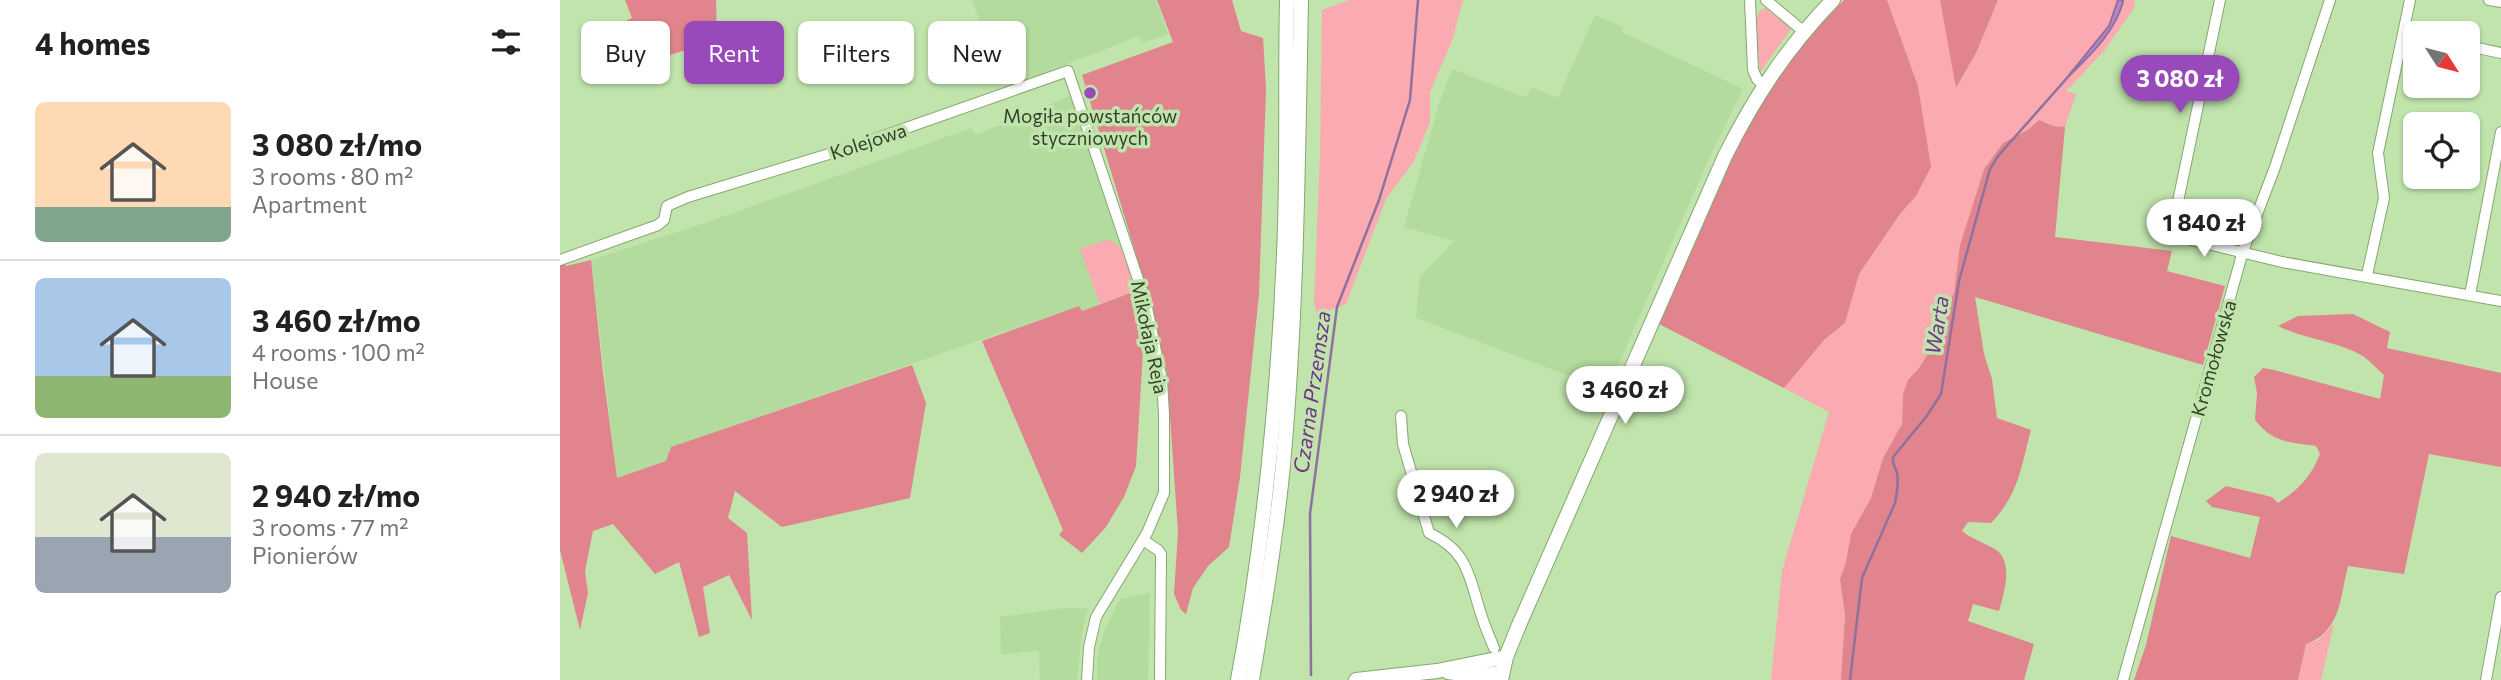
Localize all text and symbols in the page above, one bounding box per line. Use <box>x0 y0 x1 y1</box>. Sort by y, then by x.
chip: Buy <box>581 21 670 84</box>
chip: Rent <box>684 21 784 84</box>
chip: Filters <box>798 21 914 84</box>
chip: New <box>928 21 1026 84</box>
north arrow <box>2403 21 2480 98</box>
map controls <box>2403 21 2480 189</box>
icon: filters <box>487 23 525 61</box>
text: 4 homes <box>35 24 150 61</box>
pin: 3 080 zł <box>2108 55 2252 115</box>
text: 3 080 zł <box>2137 64 2224 92</box>
marker: Mogiła powstańców styczniowych <box>1082 85 1098 101</box>
place label: Mogiła powstańców styczniowych <box>1003 104 1177 149</box>
button: locate <box>2403 112 2480 189</box>
street label: Kolejowa <box>827 118 909 164</box>
text: 3 080 zł/mo <box>252 125 422 162</box>
icon: home <box>91 130 175 214</box>
text: 3 rooms · 80 m² <box>252 162 413 190</box>
text: Apartment <box>252 190 367 218</box>
pin: 1 840 zł <box>2132 200 2276 259</box>
text: 1 840 zł <box>2163 208 2245 236</box>
street label: Mikołaja Reja <box>1127 278 1173 396</box>
water label: Warta <box>1919 294 1953 356</box>
street label: Kromołowska <box>2185 297 2241 419</box>
text: 3 460 zł/mo <box>252 301 421 338</box>
icon: home <box>91 306 175 390</box>
water label: Czarna Przemsza <box>1287 309 1335 475</box>
text: 4 rooms · 100 m² <box>252 338 425 366</box>
text: House <box>252 366 318 394</box>
pin: 3 460 zł <box>1553 366 1697 426</box>
text: 3 460 zł <box>1582 375 1668 403</box>
pin: 2 940 zł <box>1384 470 1528 530</box>
text: 2 940 zł/mo <box>252 476 420 513</box>
text: 2 940 zł <box>1413 479 1499 507</box>
icon: home <box>91 481 175 565</box>
text: 3 rooms · 77 m² <box>252 513 409 541</box>
text: Pionierów <box>252 541 358 569</box>

